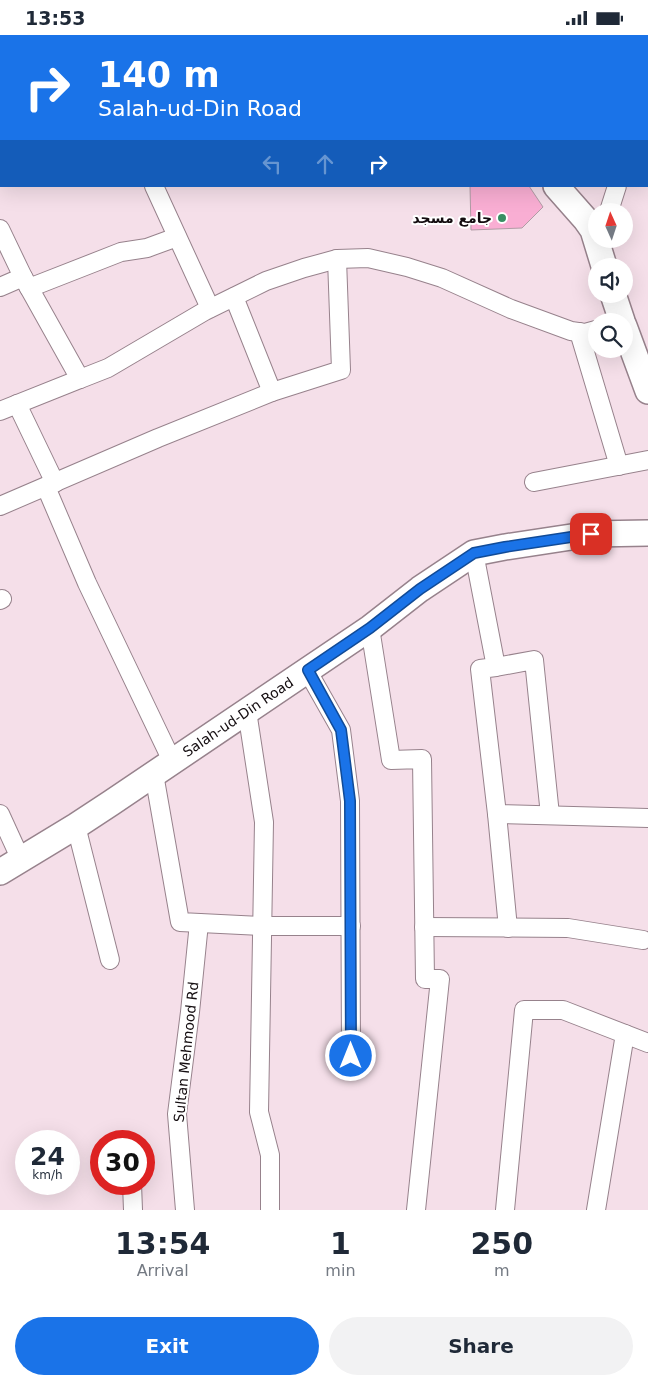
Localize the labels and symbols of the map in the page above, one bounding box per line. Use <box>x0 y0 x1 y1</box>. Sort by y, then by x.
north arrow <box>588 203 632 247</box>
place label: جامع مسجد <box>412 210 492 227</box>
marker: جامع مسجد <box>496 212 508 224</box>
pin <box>570 513 612 555</box>
street label: Salah-ud-Din Road <box>180 674 296 760</box>
street label: Sultan Mehmood Rd <box>171 981 201 1123</box>
position arrow <box>324 1029 376 1081</box>
speed limit sign: 30 <box>90 1130 155 1195</box>

